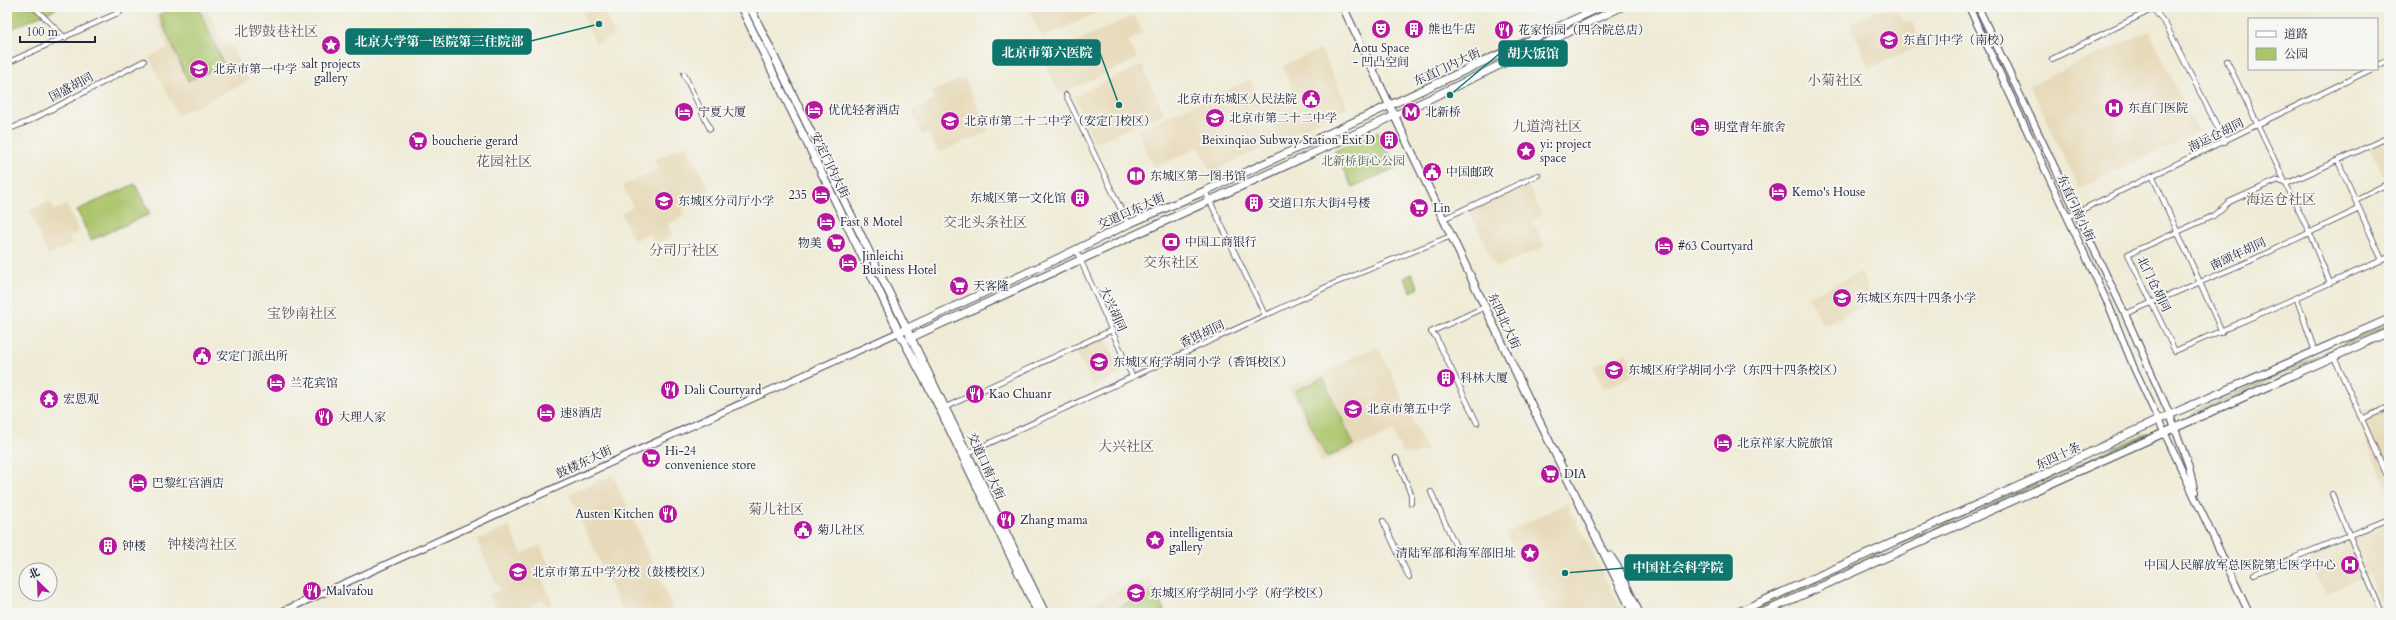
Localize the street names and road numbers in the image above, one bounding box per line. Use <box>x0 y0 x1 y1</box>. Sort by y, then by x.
street label: 东直门内大街 <box>1411 44 1484 89</box>
street label: 国盛胡同 <box>46 69 96 105</box>
street label: 海运仓胡同 <box>2186 115 2246 155</box>
street label: 安定门内大街 <box>807 129 853 202</box>
street label: 东直门南小街 <box>2054 172 2099 245</box>
street label: 交道口东大街 <box>1095 189 1168 233</box>
street label: 南颂年胡同 <box>2207 234 2269 274</box>
street label: 北门仓胡同 <box>2134 254 2174 314</box>
street label: 大兴胡同 <box>1096 284 1130 334</box>
street label: 东四北大街 <box>1484 290 1524 352</box>
street label: 香饵胡同 <box>1177 317 1227 351</box>
street label: 交道口南大街 <box>964 430 1009 503</box>
street label: 东四十条 <box>2033 439 2083 473</box>
street label: 鼓楼东大街 <box>553 442 615 482</box>

